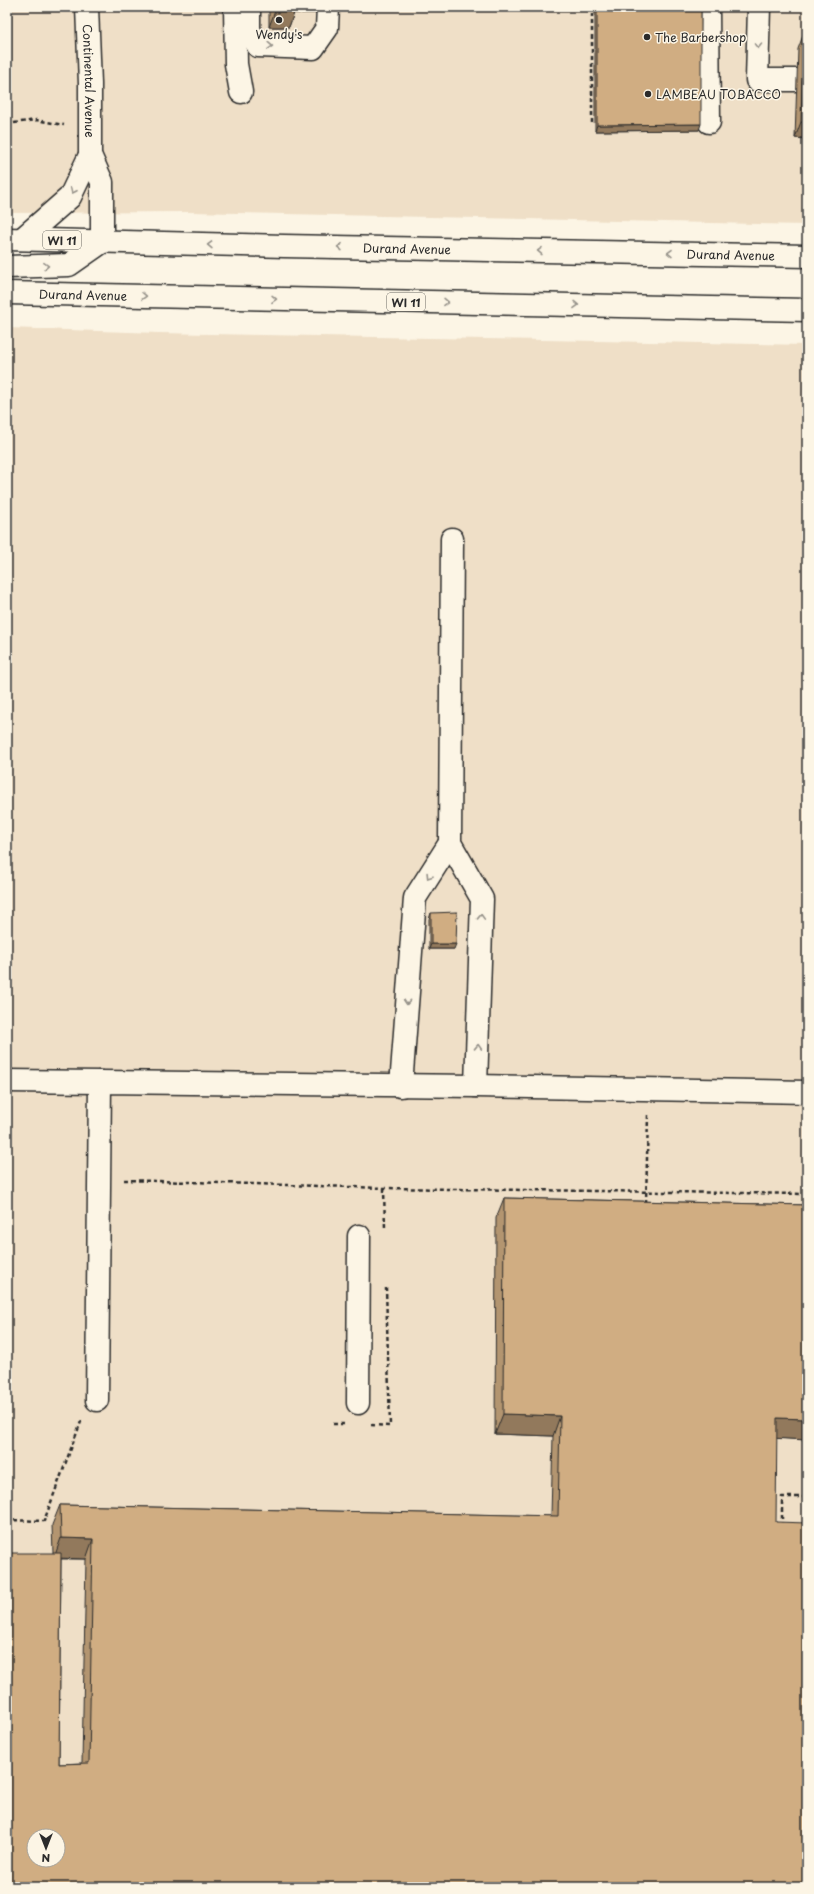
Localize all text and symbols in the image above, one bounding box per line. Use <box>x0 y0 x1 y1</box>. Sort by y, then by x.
marker: Wendy's <box>274 15 284 25</box>
street label: Continental Avenue <box>79 24 99 138</box>
place label: Wendy's <box>256 25 303 43</box>
place label: The Barbershop <box>655 28 746 46</box>
marker: The Barbershop <box>642 32 652 42</box>
one-way arrow <box>267 42 273 51</box>
one-way arrow <box>754 43 762 49</box>
place label: LAMBEAU TOBACCO <box>656 85 781 103</box>
marker: LAMBEAU TOBACCO <box>643 89 653 99</box>
one-way arrow <box>70 186 78 194</box>
road number: WI 11 <box>43 231 81 249</box>
street label: Durand Avenue <box>363 239 452 258</box>
one-way arrow <box>207 240 213 249</box>
one-way arrow <box>337 243 343 252</box>
street label: Durand Avenue <box>687 245 776 264</box>
one-way arrow <box>537 247 543 255</box>
one-way arrow <box>667 249 673 258</box>
one-way arrow <box>43 261 49 270</box>
street label: Durand Avenue <box>39 285 128 305</box>
one-way arrow <box>141 292 147 300</box>
road number: WI 11 <box>387 293 425 311</box>
one-way arrow <box>271 295 277 303</box>
one-way arrow <box>443 298 449 307</box>
one-way arrow <box>573 301 579 309</box>
one-way arrow <box>426 872 434 879</box>
one-way arrow <box>477 914 486 920</box>
one-way arrow <box>403 999 412 1005</box>
one-way arrow <box>473 1044 482 1050</box>
north arrow <box>26 1828 66 1868</box>
text: N <box>41 1850 50 1867</box>

